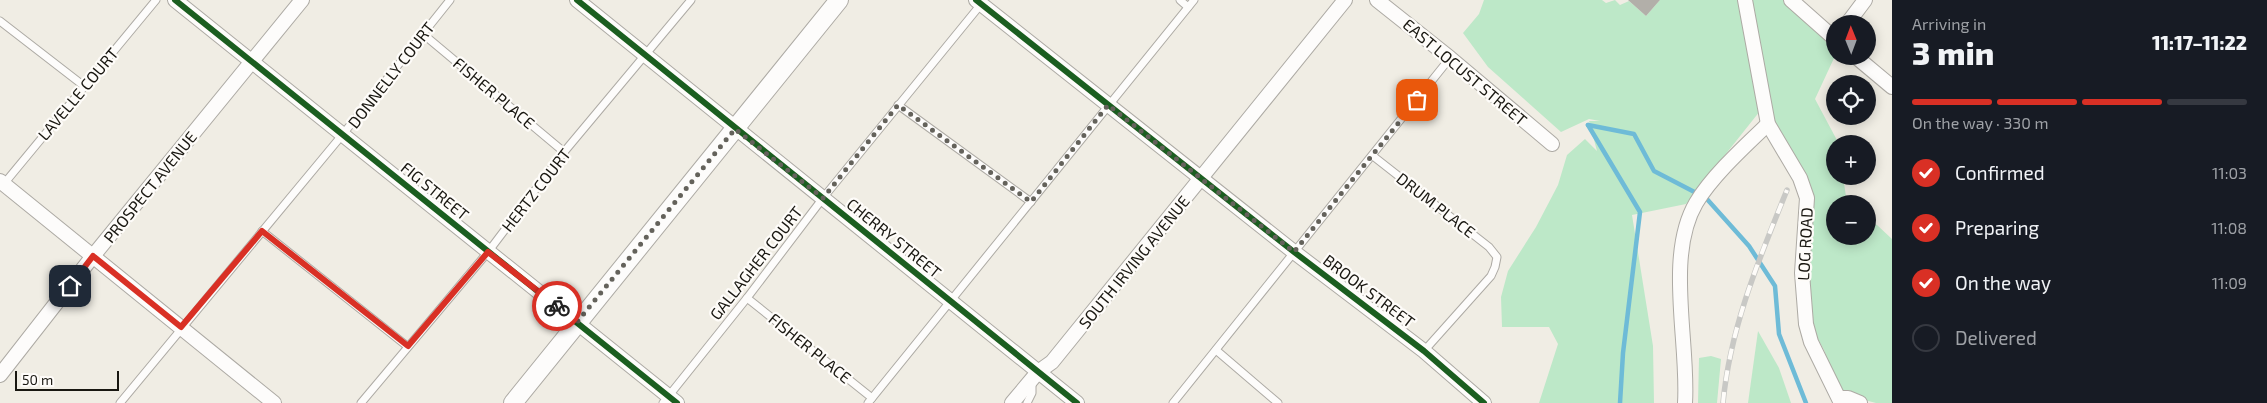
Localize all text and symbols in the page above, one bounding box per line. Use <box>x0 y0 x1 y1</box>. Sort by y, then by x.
street label: EAST LOCUST STREET <box>1400 14 1531 129</box>
text: Arriving in <box>1912 14 1986 33</box>
north arrow <box>1826 15 1876 65</box>
map controls <box>1826 15 1876 245</box>
street label: DONNELLY COURT <box>343 18 438 132</box>
text: 11:17–11:22 <box>2152 31 2247 54</box>
text: 3 min <box>1912 33 1994 71</box>
street label: LAVELLE COURT <box>34 44 122 144</box>
street label: FISHER PLACE <box>450 53 539 132</box>
button: locate <box>1826 75 1876 125</box>
pin <box>1396 79 1438 121</box>
icon: bag <box>1403 86 1431 114</box>
text: On the way · 330 m <box>1912 113 2048 132</box>
street label: PROSPECT AVENUE <box>99 127 200 246</box>
button: + <box>1826 135 1876 185</box>
street label: HERTZ COURT <box>497 144 574 235</box>
street label: FIG STREET <box>398 157 473 224</box>
icon: check <box>1912 159 1940 187</box>
text: Confirmed <box>1955 161 2045 184</box>
text: 11:03 <box>2212 163 2247 182</box>
street label: DRUM PLACE <box>1393 168 1479 241</box>
street label: SOUTH IRVING AVENUE <box>1074 191 1193 332</box>
street label: CHERRY STREET <box>843 194 945 281</box>
button: − <box>1826 195 1876 245</box>
street label: GALLAGHER COURT <box>705 202 806 323</box>
street label: LOG ROAD <box>1793 207 1816 281</box>
icon: check <box>1912 214 1940 242</box>
text: Preparing <box>1955 216 2039 239</box>
text: 11:08 <box>2211 218 2247 237</box>
street label: BROOK STREET <box>1320 250 1419 331</box>
pin <box>49 265 91 307</box>
icon: check <box>1912 269 1940 297</box>
text: On the way <box>1955 271 2051 294</box>
icon: home <box>56 272 84 300</box>
text: 11:09 <box>2212 273 2247 292</box>
courier <box>532 281 582 331</box>
icon: bike <box>543 292 571 320</box>
street label: FISHER PLACE <box>765 309 855 387</box>
text: Delivered <box>1955 326 2037 349</box>
scale bar <box>15 368 119 391</box>
text: 50 m <box>22 371 53 388</box>

